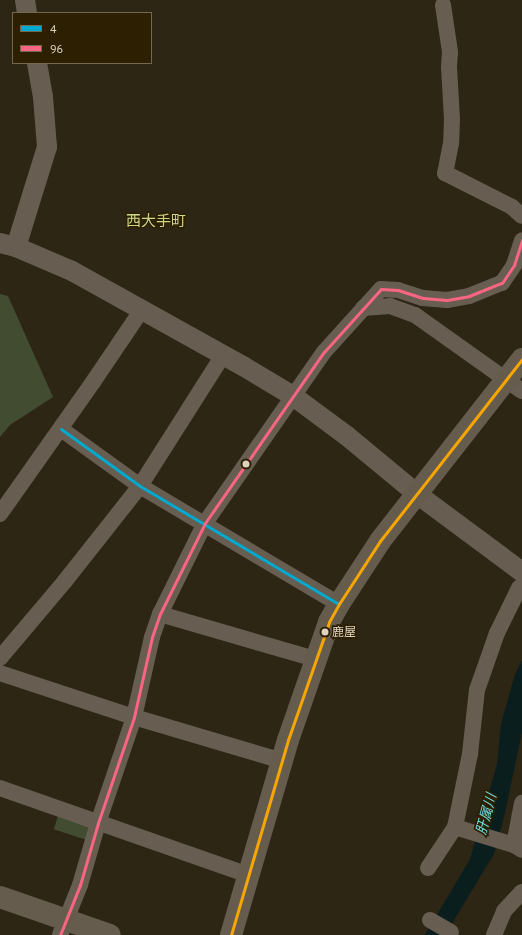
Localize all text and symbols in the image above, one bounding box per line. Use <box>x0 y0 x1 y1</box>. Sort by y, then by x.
legend <box>12 12 152 64</box>
text: 4 <box>50 21 57 36</box>
text: 96 <box>50 41 63 56</box>
district label: 西大手町 <box>126 212 186 230</box>
unlabelled marker <box>241 459 251 469</box>
place label: 鹿屋 <box>332 625 356 639</box>
marker: 鹿屋 <box>320 627 330 637</box>
water label: 肝属川 <box>472 792 500 836</box>

